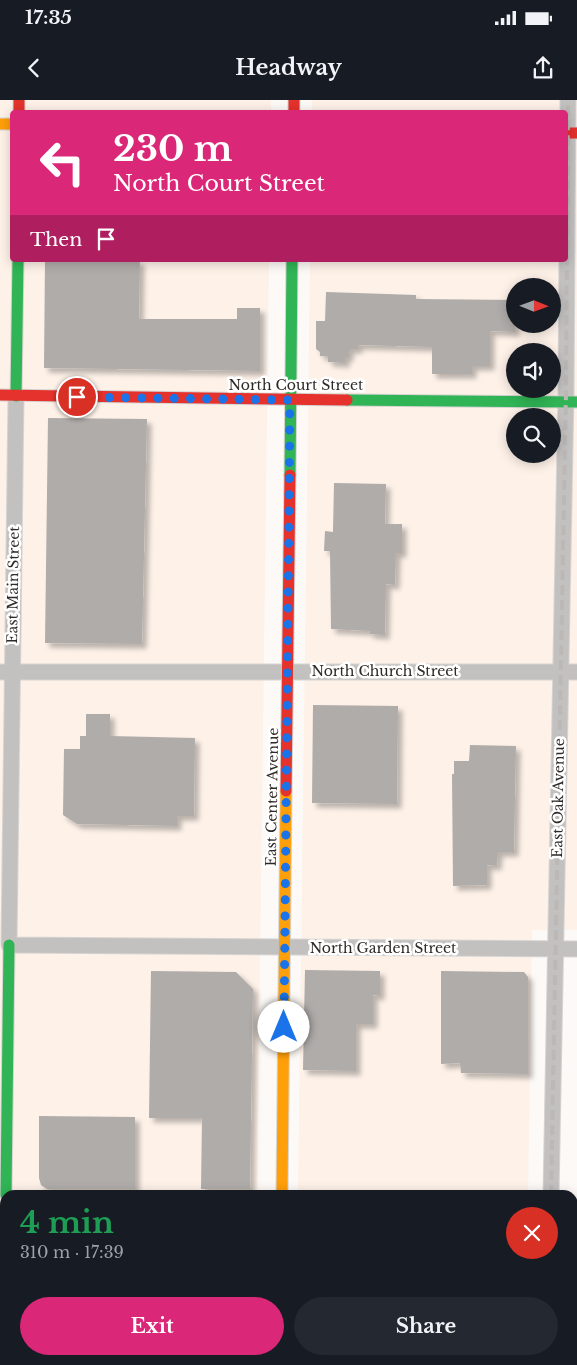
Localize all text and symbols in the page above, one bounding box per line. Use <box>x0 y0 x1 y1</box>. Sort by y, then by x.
text: 17:35 <box>25 6 72 29</box>
icon: back <box>20 54 48 82</box>
text: Headway <box>235 54 342 81</box>
icon: share <box>529 54 557 82</box>
text: 230 m <box>113 127 233 170</box>
icon: left <box>30 130 95 195</box>
text: North Court Street <box>113 170 325 197</box>
icon: arrive <box>92 225 120 253</box>
text: Then <box>30 228 82 251</box>
north arrow <box>506 278 561 332</box>
map controls <box>506 278 561 463</box>
button: sound <box>506 343 561 398</box>
pin <box>56 376 98 418</box>
street label: North Court Street <box>229 376 364 394</box>
icon: arrive <box>63 383 91 411</box>
button: search <box>506 408 561 463</box>
street label: East Main Street <box>3 526 23 644</box>
street label: North Church Street <box>312 662 459 680</box>
street label: East Center Avenue <box>262 727 282 867</box>
street label: East Oak Avenue <box>548 738 568 858</box>
street label: North Garden Street <box>310 939 457 957</box>
position arrow <box>257 1000 309 1052</box>
text: 4 min <box>20 1204 114 1241</box>
button: close <box>506 1207 558 1259</box>
text: 310 m · 17:39 <box>20 1242 124 1262</box>
button: Exit <box>20 1297 284 1355</box>
button: Share <box>294 1297 558 1355</box>

